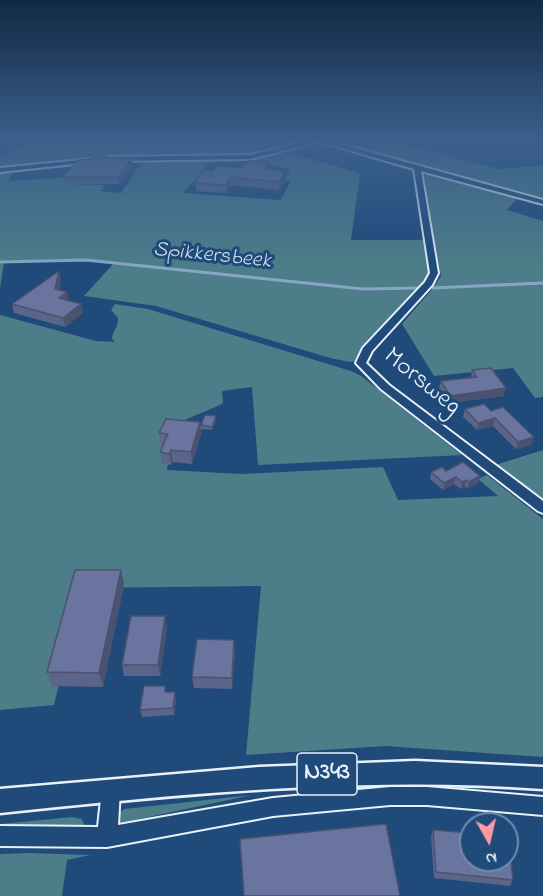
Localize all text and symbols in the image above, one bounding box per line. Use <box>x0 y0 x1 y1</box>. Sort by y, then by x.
water label: Spikkersbeek <box>152 238 272 276</box>
street label: Morsweg <box>376 342 466 424</box>
road number: N343 <box>297 753 357 795</box>
north arrow <box>459 812 519 872</box>
text: N <box>484 845 498 870</box>

